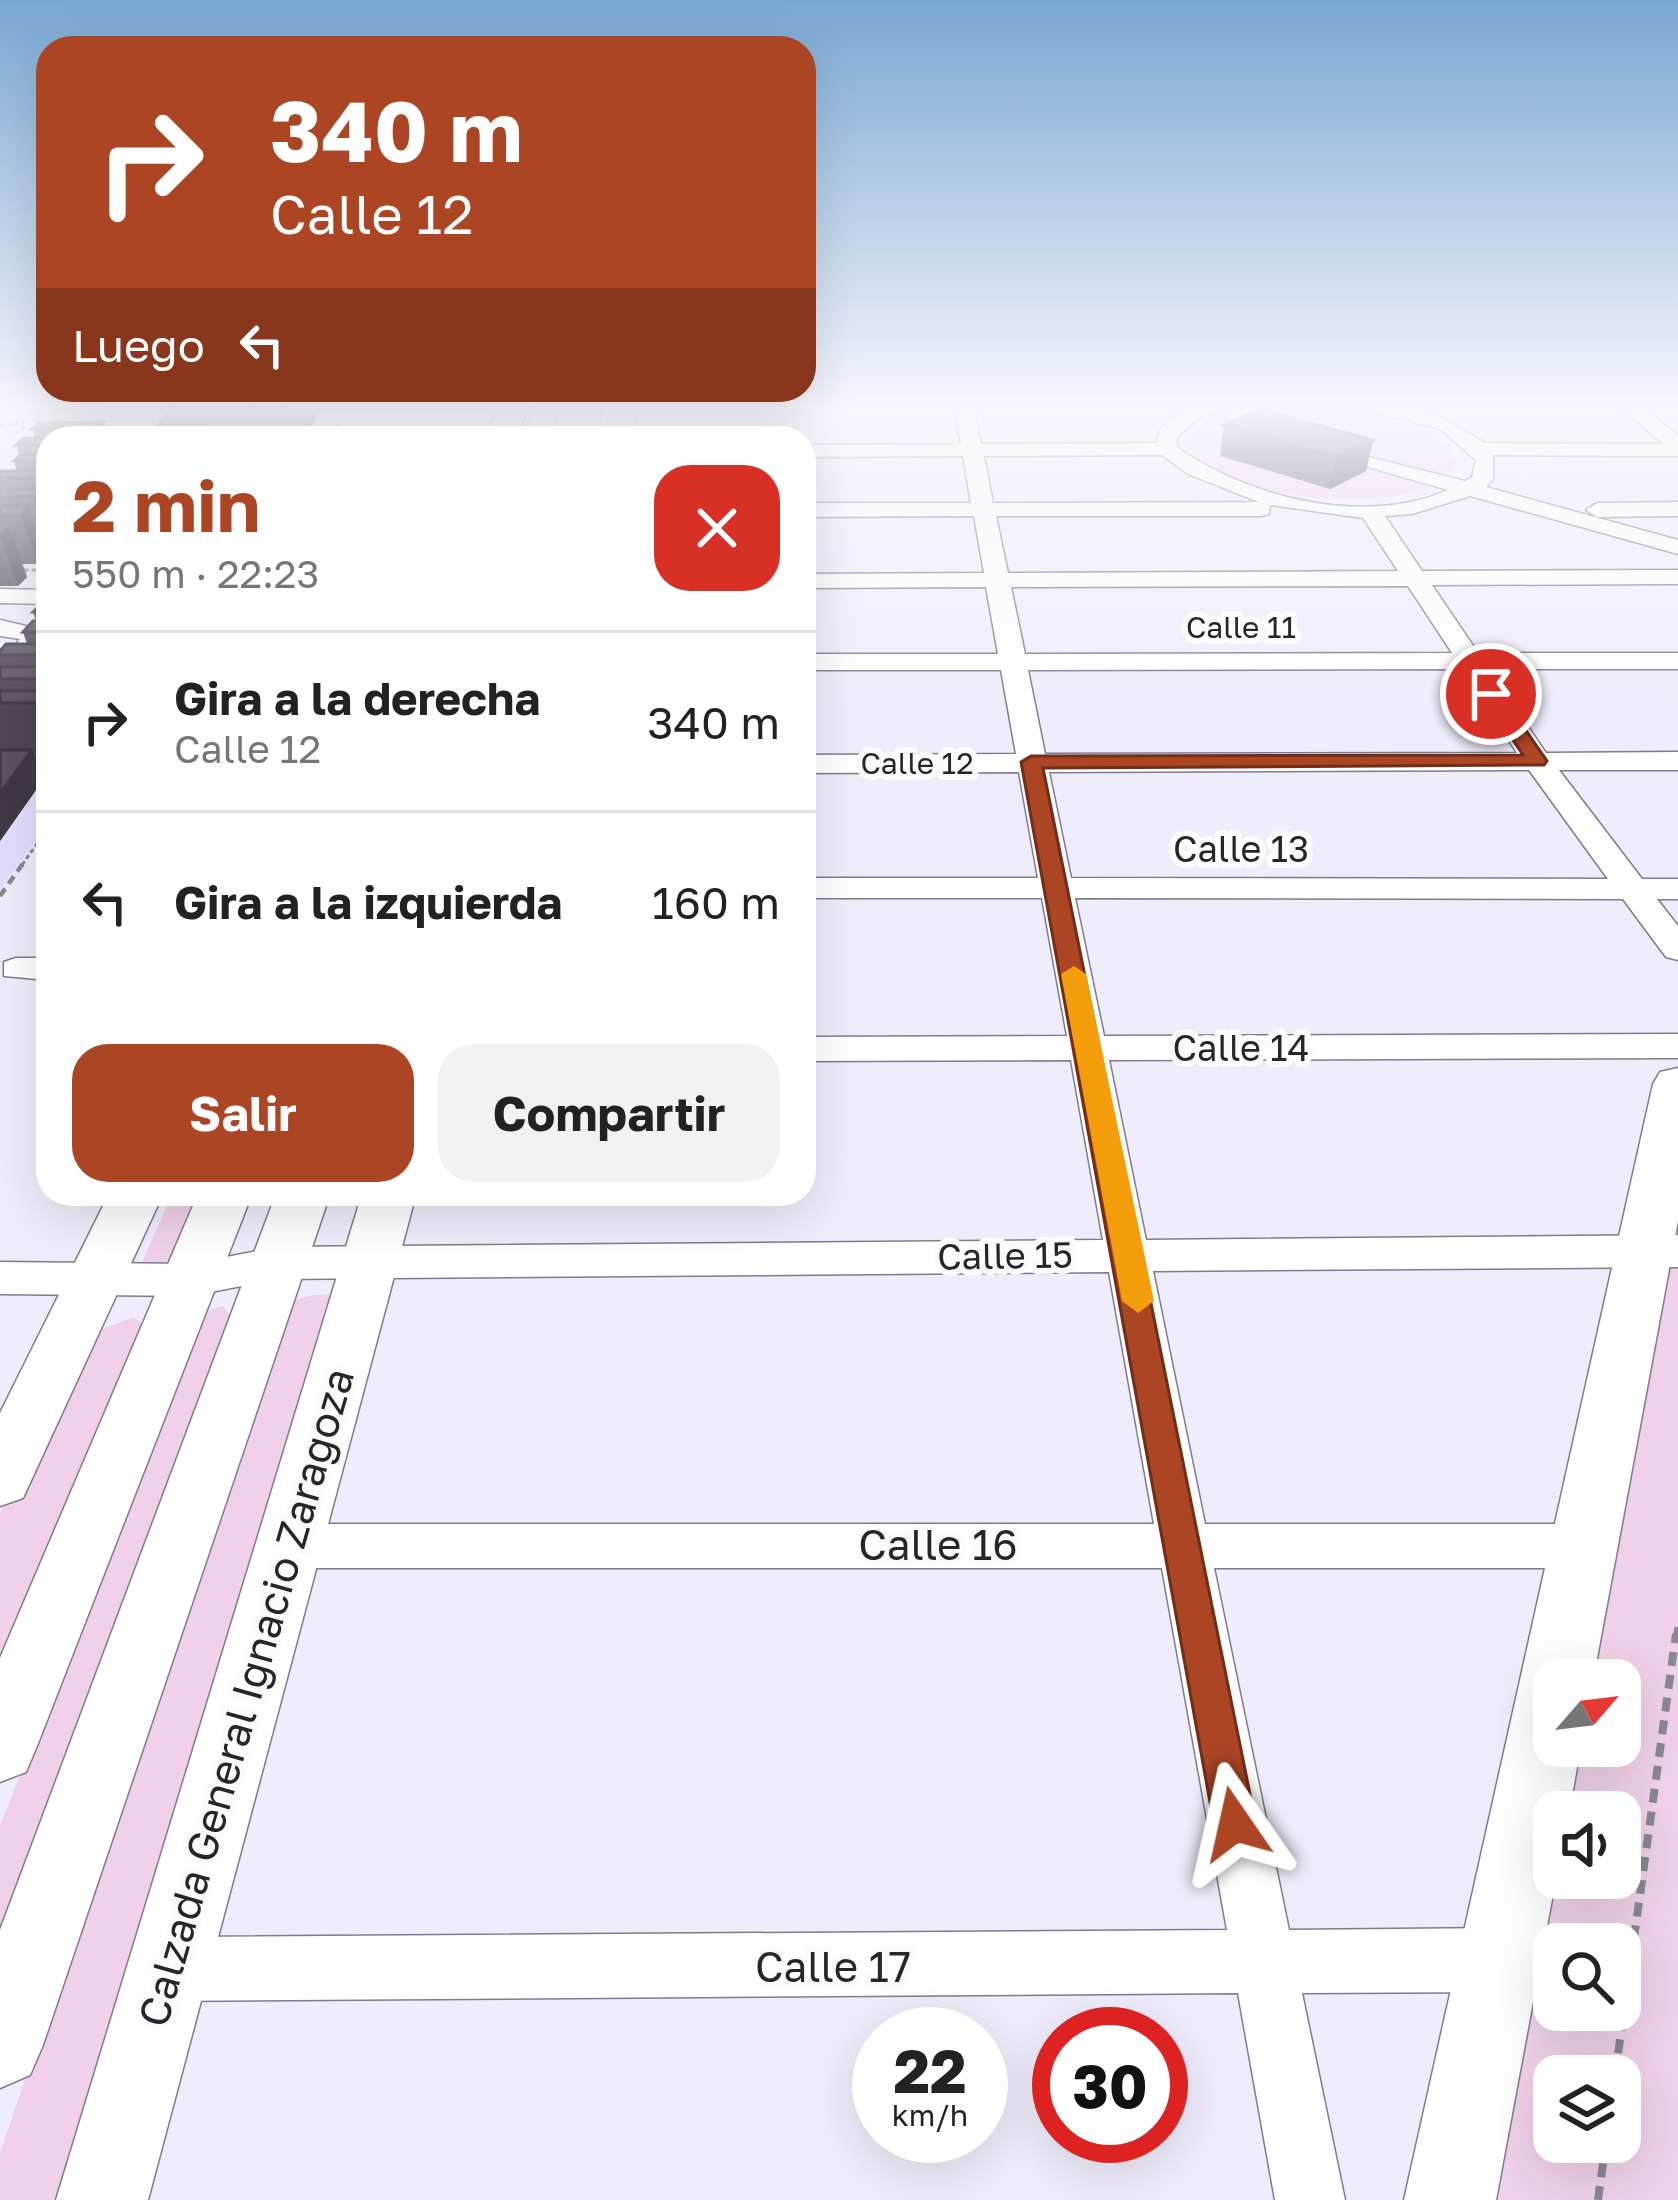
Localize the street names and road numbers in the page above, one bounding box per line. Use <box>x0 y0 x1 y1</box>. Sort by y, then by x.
street label: Calle 11 <box>1186 609 1296 645</box>
street label: Calle 12 <box>860 745 974 781</box>
street label: Calle 13 <box>1173 827 1309 870</box>
street label: Calle 14 <box>1173 1026 1309 1069</box>
street label: Calle 15 <box>937 1232 1073 1278</box>
street label: Calzada General Ignacio Zaragoza <box>127 1362 363 2032</box>
street label: Calle 16 <box>858 1519 1018 1569</box>
street label: Calle 17 <box>755 1941 911 1991</box>

